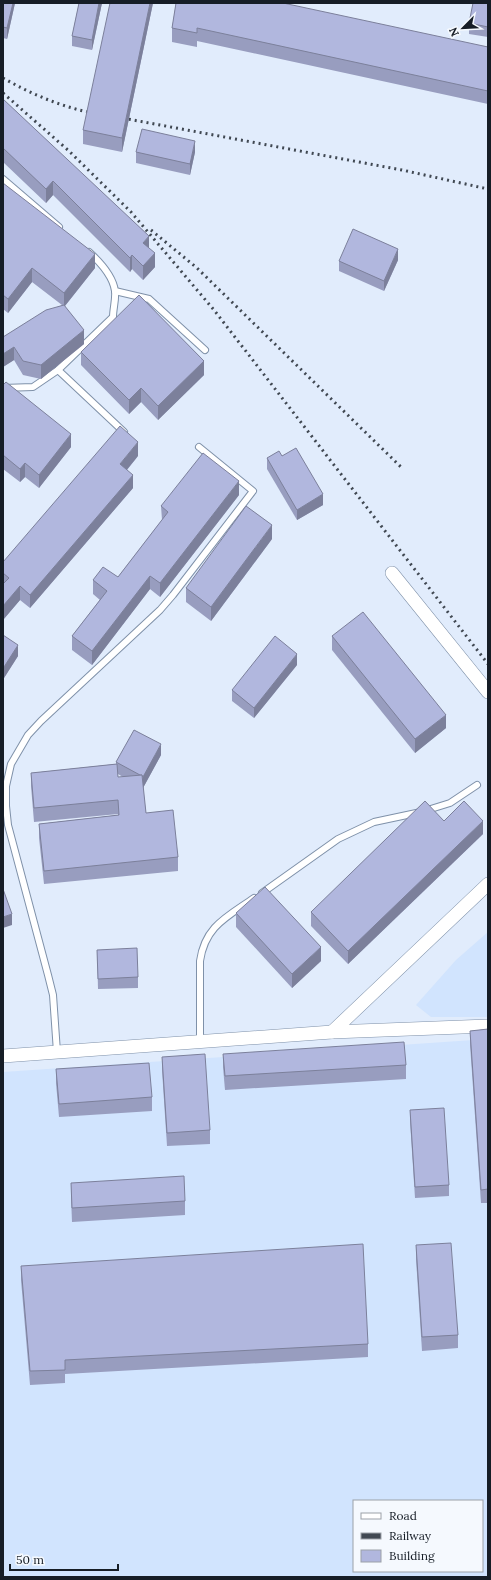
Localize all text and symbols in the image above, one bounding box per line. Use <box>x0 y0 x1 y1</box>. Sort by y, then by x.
north arrow <box>443 8 483 48</box>
text: N <box>446 25 462 39</box>
legend <box>353 1500 483 1572</box>
text: Road <box>389 1508 417 1523</box>
text: Railway <box>389 1528 432 1543</box>
scale bar <box>10 1546 118 1572</box>
text: Building <box>389 1548 435 1563</box>
text: 50 m <box>16 1552 44 1567</box>

